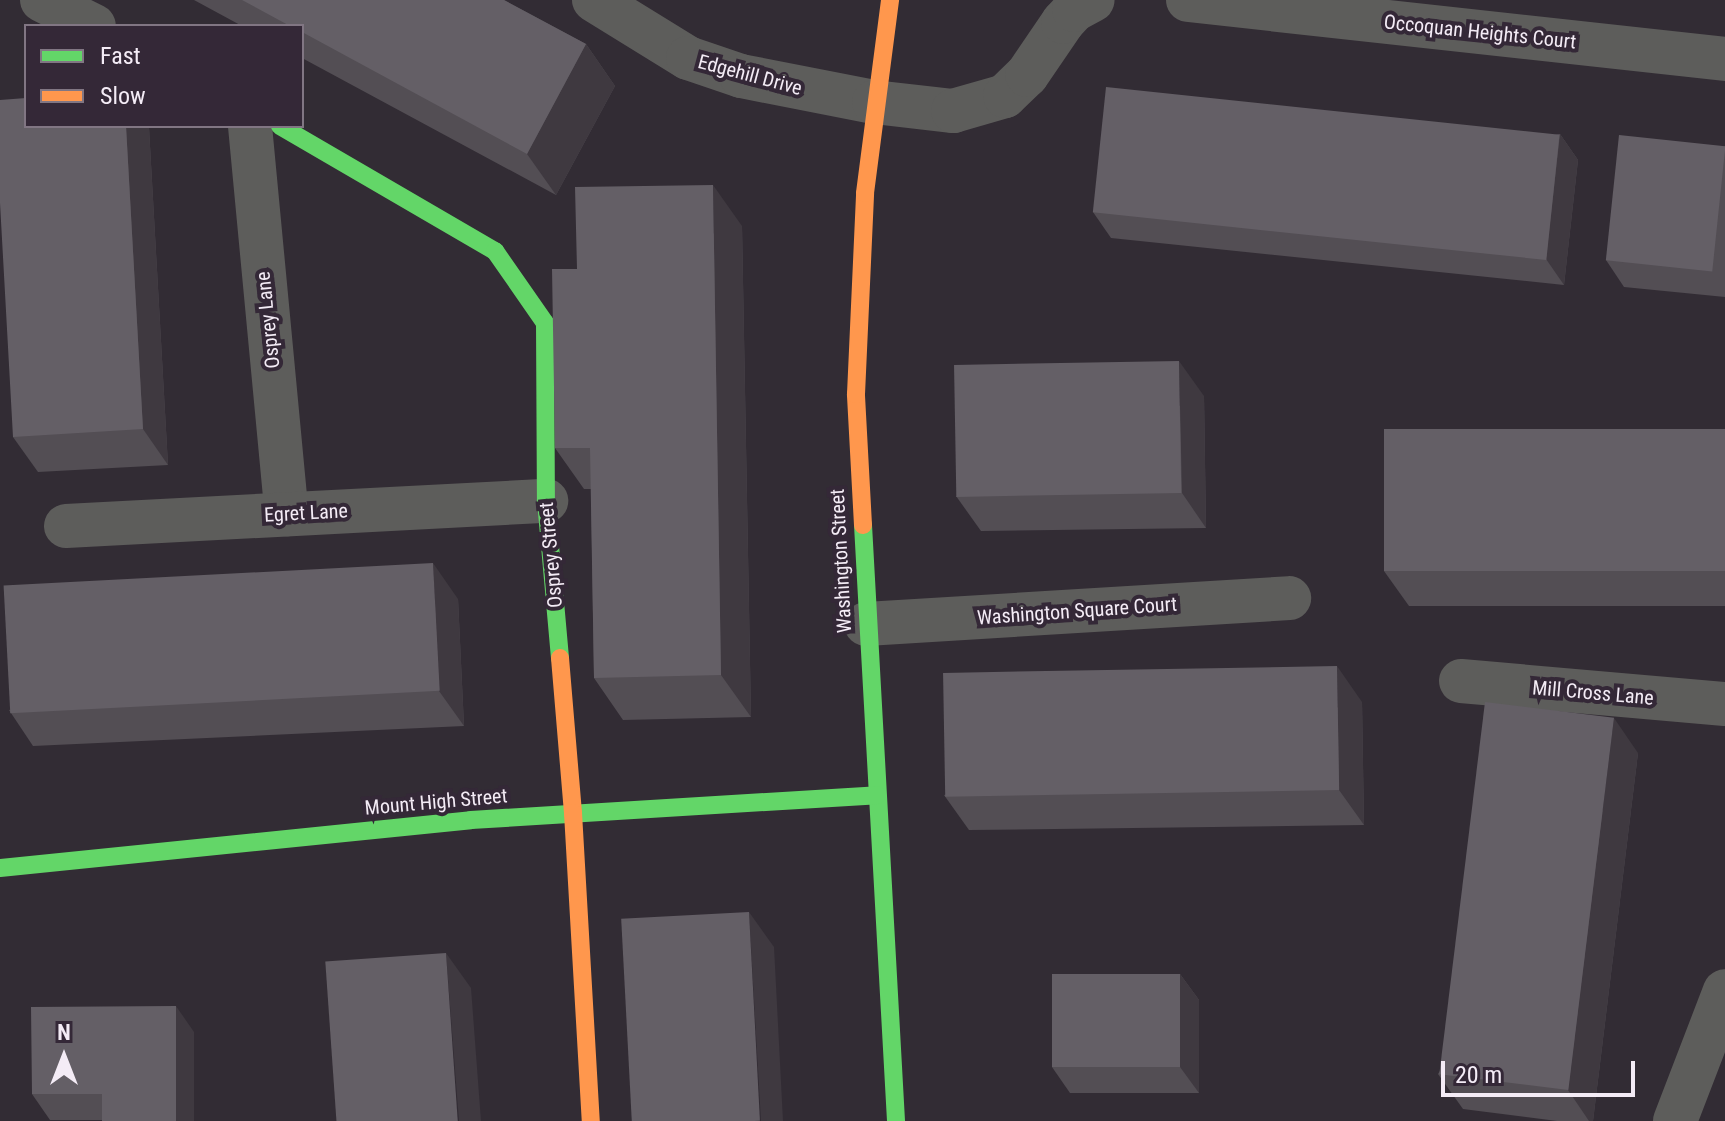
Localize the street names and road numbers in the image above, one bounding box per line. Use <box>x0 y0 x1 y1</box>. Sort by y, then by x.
street label: Occoquan Heights Court <box>1383 10 1577 54</box>
street label: Edgehill Drive <box>695 50 805 100</box>
street label: Osprey Lane <box>251 270 285 370</box>
street label: Washington Street <box>825 488 857 634</box>
street label: Egret Lane <box>264 499 348 527</box>
street label: Osprey Street <box>534 501 568 609</box>
street label: Washington Square Court <box>976 592 1178 630</box>
street label: Mill Cross Lane <box>1531 676 1655 710</box>
street label: Mount High Street <box>364 784 508 820</box>

